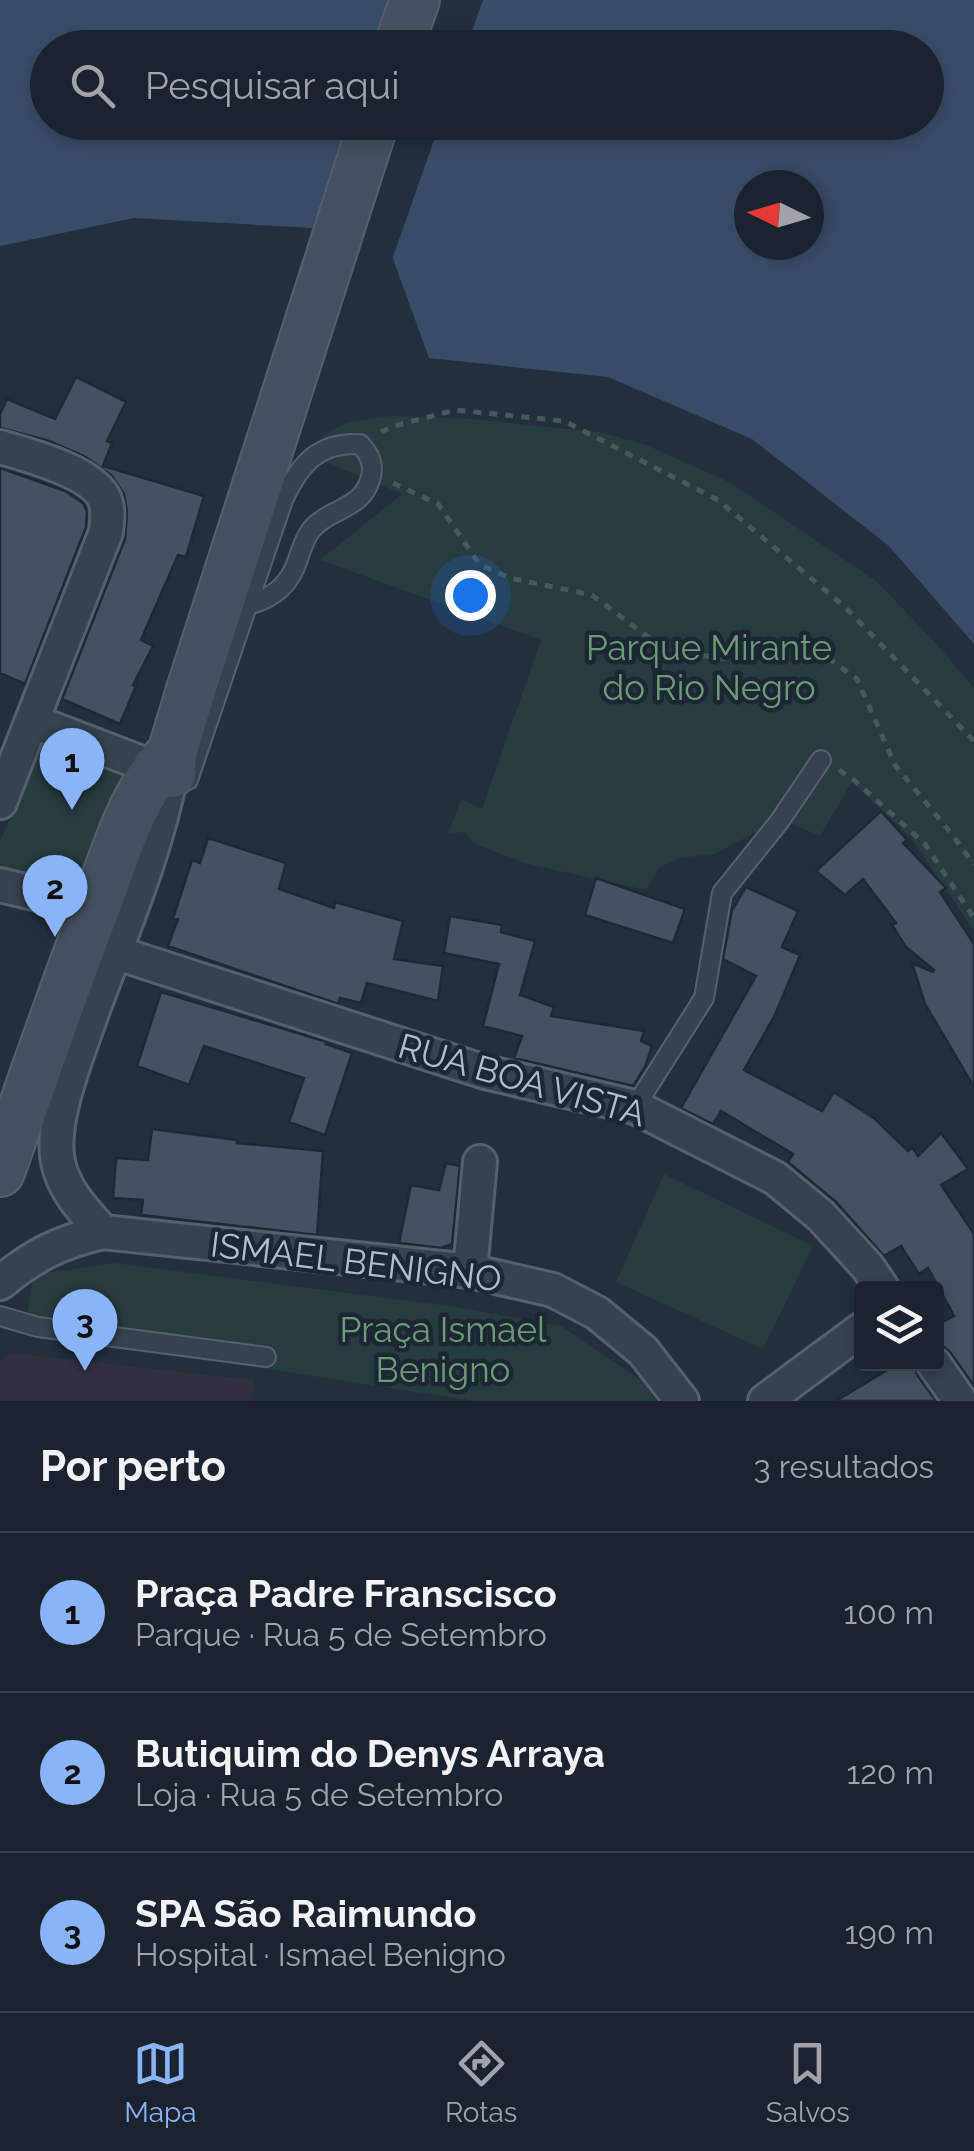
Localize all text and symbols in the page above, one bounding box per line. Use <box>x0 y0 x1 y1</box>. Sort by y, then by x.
search box <box>30 30 944 140</box>
icon: search <box>65 58 120 113</box>
text: Pesquisar aqui <box>145 63 399 108</box>
north arrow <box>734 170 824 260</box>
your location <box>445 570 496 621</box>
park label: Parque Mirante do Rio Negro <box>586 627 832 708</box>
pin: 1 <box>40 728 104 810</box>
pin: 2 <box>22 854 88 937</box>
street label: RUA BOA VISTA <box>394 1025 651 1134</box>
street label: ISMAEL BENIGNO <box>208 1223 504 1300</box>
map controls <box>854 1281 944 1371</box>
button: layers <box>854 1281 944 1371</box>
pin: 3 <box>52 1288 118 1371</box>
park label: Praça Ismael Benigno <box>340 1309 547 1390</box>
text: Por perto <box>40 1442 226 1491</box>
text: 3 resultados <box>754 1448 934 1485</box>
text: Praça Padre Franscisco <box>135 1571 557 1616</box>
text: 1 <box>65 1594 80 1631</box>
text: 100 m <box>844 1594 934 1631</box>
text: Parque · Rua 5 de Setembro <box>135 1616 547 1653</box>
text: Butiquim do Denys Arraya <box>135 1731 605 1776</box>
text: 2 <box>63 1754 82 1791</box>
text: 120 m <box>846 1754 934 1791</box>
text: Loja · Rua 5 de Setembro <box>135 1776 503 1813</box>
text: SPA São Raimundo <box>135 1891 476 1936</box>
text: 3 <box>64 1914 81 1951</box>
text: 190 m <box>844 1914 934 1951</box>
text: Hospital · Ismael Benigno <box>135 1936 506 1973</box>
tab: Mapa <box>124 2036 196 2129</box>
tab: Rotas <box>445 2036 517 2129</box>
tab: Salvos <box>766 2036 850 2129</box>

